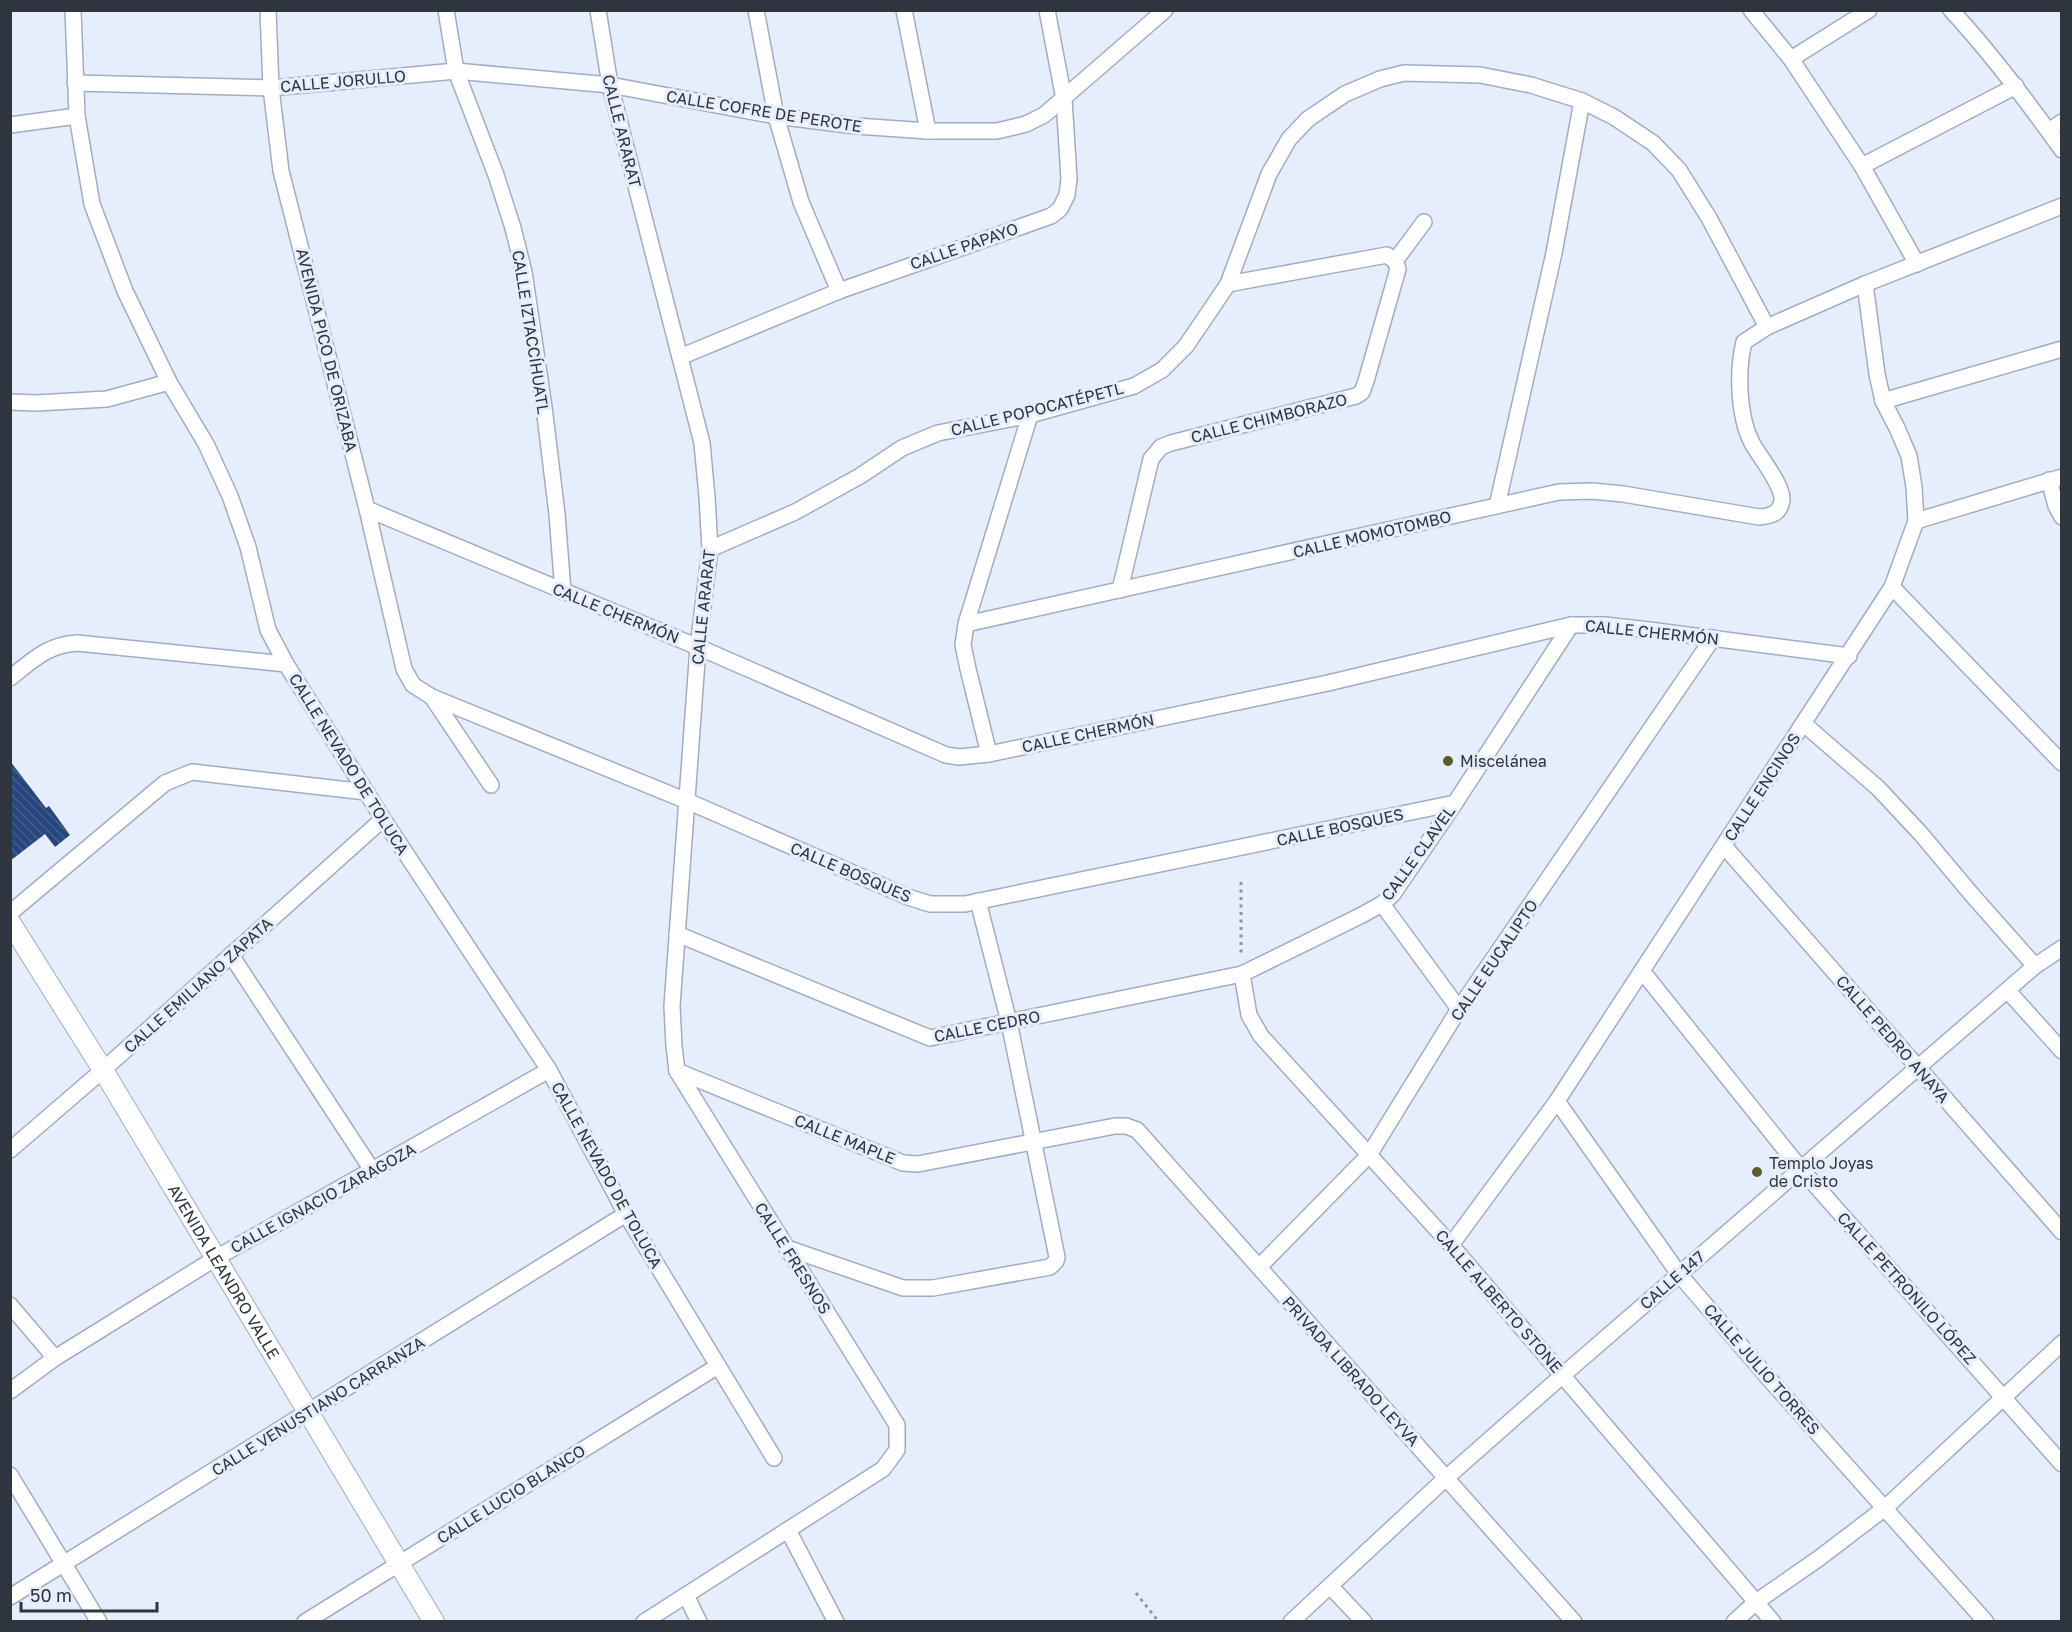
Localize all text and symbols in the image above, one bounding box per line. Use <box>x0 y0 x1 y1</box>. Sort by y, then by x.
street label: CALLE JORULLO <box>279 66 407 96</box>
street label: CALLE ARARAT <box>598 72 646 190</box>
street label: CALLE COFRE DE PEROTE <box>665 86 863 136</box>
street label: CALLE PAPAYO <box>907 218 1021 274</box>
street label: AVENIDA PICO DE ORIZABA <box>292 246 362 454</box>
street label: CALLE IZTACCÍHUATL <box>508 249 554 415</box>
street label: CALLE POPOCATÉPETL <box>949 378 1125 440</box>
street label: CALLE CHIMBORAZO <box>1189 389 1349 447</box>
street label: CALLE MOMOTOMBO <box>1291 506 1453 562</box>
street label: CALLE ARARAT <box>687 548 719 666</box>
street label: CALLE CHERMÓN <box>550 578 682 648</box>
street label: CALLE CHERMÓN <box>1584 615 1720 649</box>
street label: CALLE NEVADO DE TOLUCA <box>285 669 413 859</box>
street label: CALLE CHERMÓN <box>1020 709 1156 757</box>
street label: CALLE ENCINOS <box>1719 729 1805 845</box>
place label: Miscelánea <box>1460 751 1547 771</box>
marker: Miscelánea <box>1441 754 1455 768</box>
street label: CALLE CLAVEL <box>1377 802 1459 904</box>
street label: CALLE BOSQUES <box>1275 804 1405 850</box>
street label: CALLE BOSQUES <box>787 837 915 907</box>
street label: CALLE EUCALIPTO <box>1446 896 1542 1024</box>
street label: CALLE EMILIANO ZAPATA <box>120 913 277 1057</box>
street label: CALLE PEDRO ANAYA <box>1832 971 1954 1107</box>
street label: CALLE CEDRO <box>932 1006 1042 1046</box>
street label: CALLE NEVADO DE TOLUCA <box>547 1078 667 1272</box>
street label: CALLE MAPLE <box>792 1110 898 1168</box>
street label: CALLE IGNACIO ZARAGOZA <box>227 1139 419 1257</box>
place label: Templo Joyas de Cristo <box>1769 1153 1873 1191</box>
marker: Templo Joyas de Cristo <box>1750 1165 1764 1179</box>
street label: AVENIDA LEANDRO VALLE <box>164 1181 284 1363</box>
street label: CALLE FRESNOS <box>751 1198 835 1318</box>
street label: CALLE PETRONILO LÓPEZ <box>1833 1208 1981 1368</box>
street label: CALLE ALBERTO STONE <box>1431 1225 1567 1377</box>
street label: CALLE 147 <box>1636 1246 1708 1314</box>
street label: PRIVADA LIBRADO LEYVA <box>1278 1292 1424 1450</box>
street label: CALLE JULIO TORRES <box>1700 1299 1824 1439</box>
street label: CALLE VENUSTIANO CARRANZA <box>208 1332 429 1480</box>
street label: CALLE LUCIO BLANCO <box>433 1440 589 1548</box>
scale bar <box>21 1575 158 1613</box>
text: 50 m <box>30 1584 72 1606</box>

